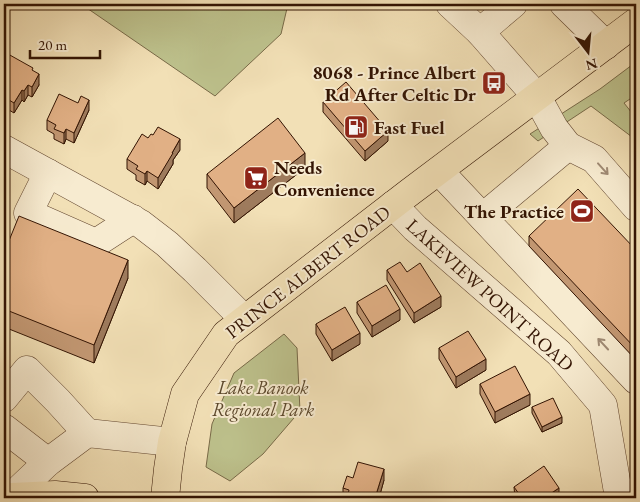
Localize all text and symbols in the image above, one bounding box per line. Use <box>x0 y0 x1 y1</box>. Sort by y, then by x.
scale bar <box>30 28 100 60</box>
north arrow <box>562 28 612 78</box>
text: 20 m <box>38 35 67 54</box>
text: N <box>583 54 600 75</box>
place label: 8068 - Prince Albert Rd After Celtic Dr <box>313 60 476 107</box>
bus stop icon: 8068 - Prince Albert Rd After Celtic Dr <box>481 70 507 96</box>
fuel station icon: Fast Fuel <box>343 114 369 140</box>
place label: Fast Fuel <box>374 115 445 140</box>
place label: Needs Convenience <box>274 155 375 202</box>
one-way arrow <box>597 163 609 176</box>
supermarket icon: Needs Convenience <box>243 165 269 191</box>
sports icon: The Practice <box>569 198 595 224</box>
place label: The Practice <box>464 199 564 224</box>
street label: PRINCE ALBERT ROAD <box>220 200 396 344</box>
street label: LAKEVIEW POINT ROAD <box>401 213 579 377</box>
one-way arrow <box>597 338 609 351</box>
park label: Lake Banook Regional Park <box>212 375 315 422</box>

